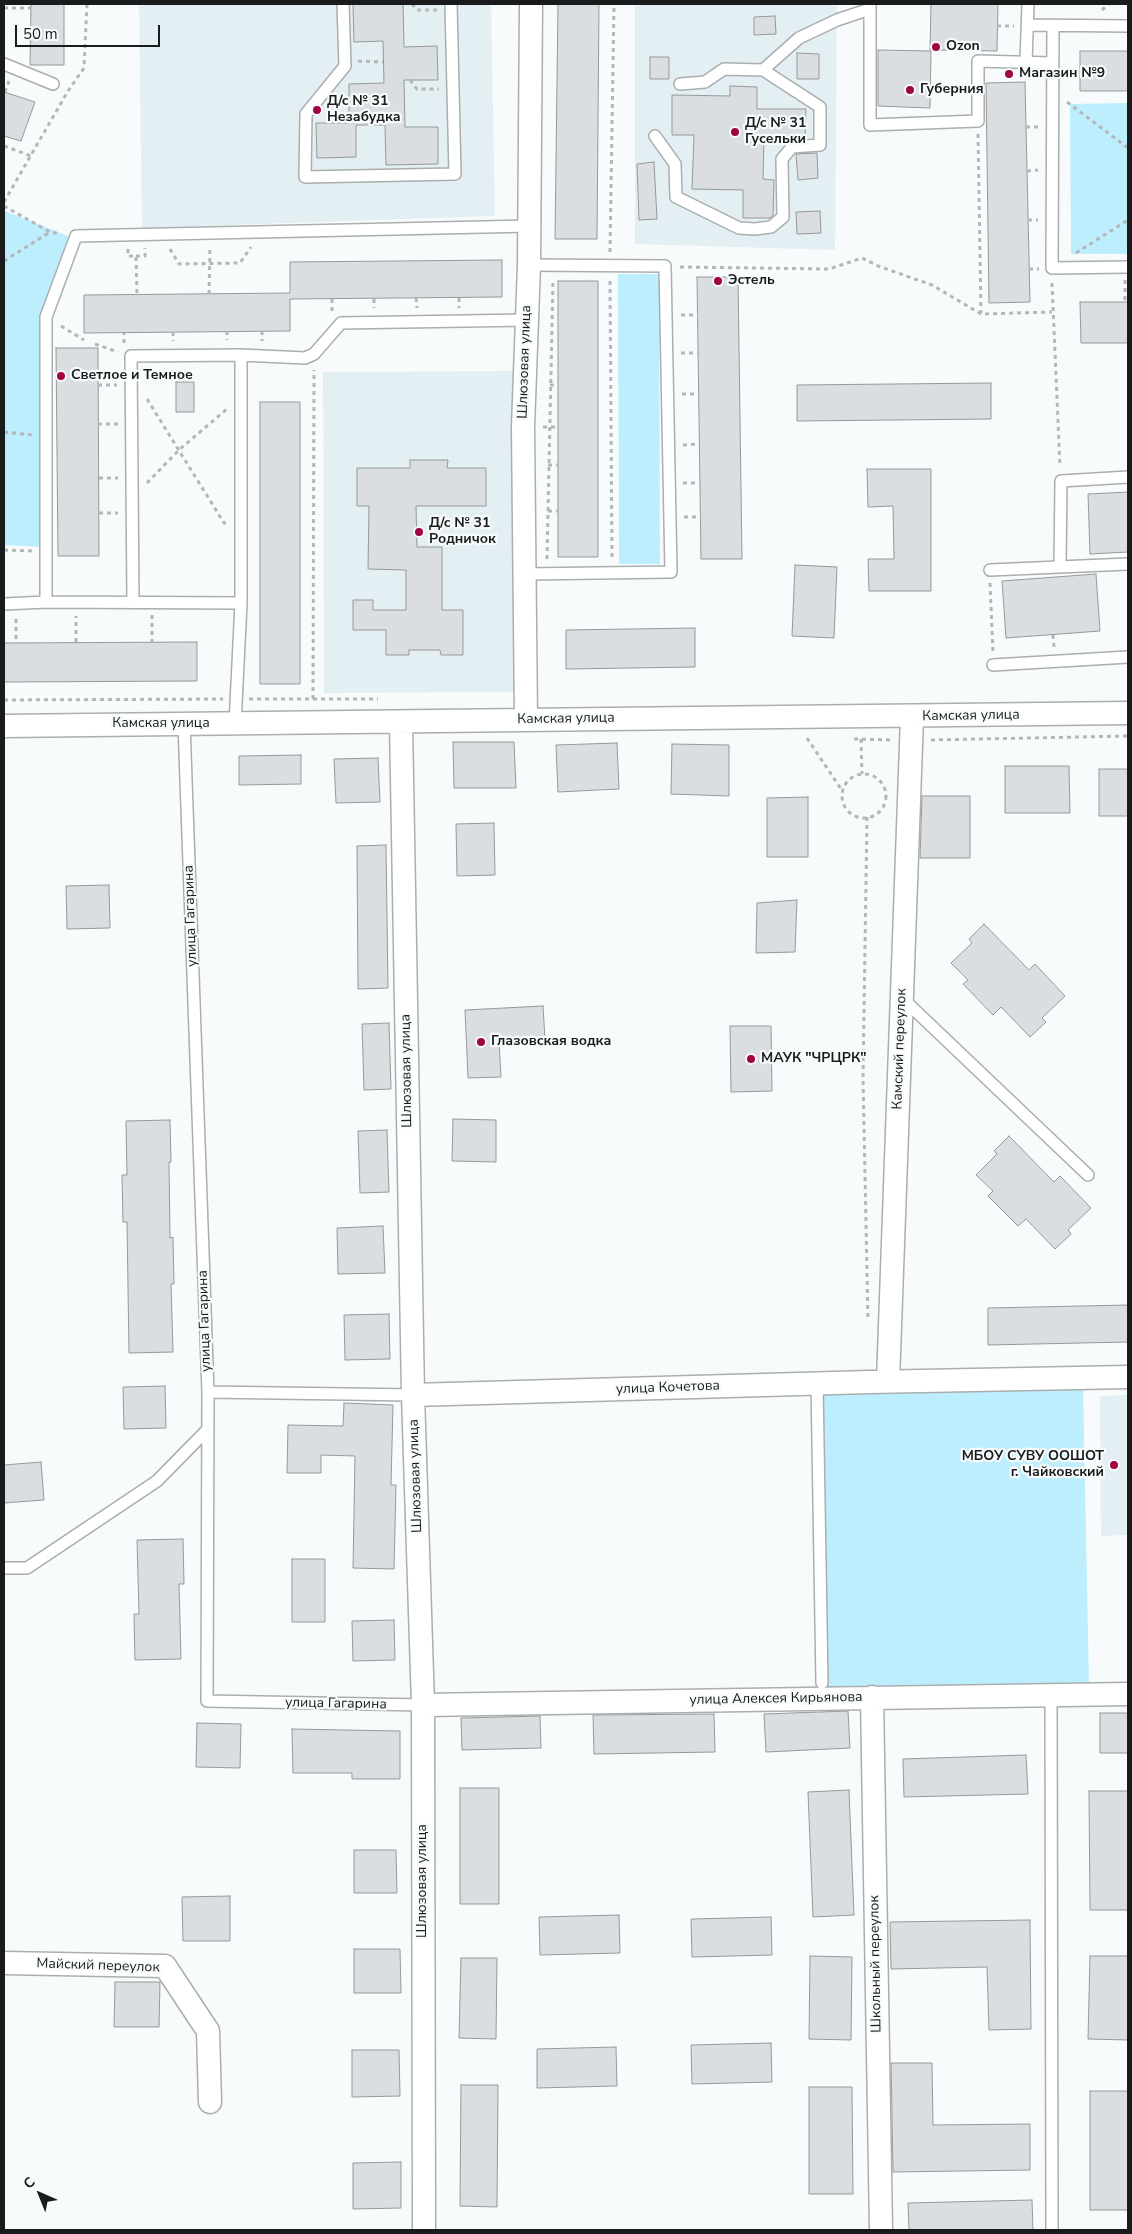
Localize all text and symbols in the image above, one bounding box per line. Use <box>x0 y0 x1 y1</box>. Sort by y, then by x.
scale bar <box>18 15 162 47</box>
text: 50 m <box>23 24 58 44</box>
place label: Ozon <box>946 39 980 55</box>
marker: Ozon <box>930 41 942 53</box>
place label: Магазин №9 <box>1019 66 1105 82</box>
marker: Магазин №9 <box>1003 68 1015 80</box>
place label: Губерния <box>920 82 984 98</box>
marker: Губерния <box>904 84 916 96</box>
place label: Д/с № 31 Незабудка <box>327 94 401 126</box>
marker: Д/с № 31 Незабудка <box>311 104 323 116</box>
place label: Д/с № 31 Гусельки <box>745 116 806 148</box>
marker: Д/с № 31 Гусельки <box>729 126 741 138</box>
place label: Эстель <box>728 273 775 289</box>
marker: Эстель <box>712 275 724 287</box>
street label: Шлюзовая улица <box>515 305 535 419</box>
place label: Светлое и Темное <box>71 368 193 384</box>
marker: Светлое и Темное <box>55 370 67 382</box>
place label: Д/с № 31 Родничок <box>429 516 496 548</box>
marker: Д/с № 31 Родничок <box>413 526 425 538</box>
street label: Камская улица <box>922 707 1020 725</box>
street label: Камская улица <box>517 710 615 728</box>
street label: Камская улица <box>112 716 210 732</box>
street label: улица Гагарина <box>181 865 201 967</box>
street label: Камский переулок <box>889 988 911 1110</box>
street label: Шлюзовая улица <box>398 1014 416 1128</box>
place label: Глазовская водка <box>491 1034 611 1050</box>
marker: Глазовская водка <box>475 1036 487 1048</box>
place label: МАУК "ЧРЦРК" <box>761 1051 867 1067</box>
marker: МАУК "ЧРЦРК" <box>745 1053 757 1065</box>
street label: улица Гагарина <box>195 1270 215 1372</box>
street label: улица Кочетова <box>616 1378 720 1398</box>
street label: Шлюзовая улица <box>406 1419 426 1533</box>
place label: МБОУ СУВУ ООШОТ г. Чайковский <box>962 1449 1104 1481</box>
marker: МБОУ СУВУ ООШОТ г. Чайковский <box>1108 1459 1120 1471</box>
street label: улица Алексея Кирьянова <box>689 1689 863 1709</box>
street label: улица Гагарина <box>285 1695 387 1713</box>
street label: Шлюзовая улица <box>415 1824 431 1938</box>
street label: Школьный переулок <box>866 1895 886 2033</box>
street label: Майский переулок <box>36 1955 160 1977</box>
north arrow <box>15 2169 65 2219</box>
text: С <box>19 2173 39 2193</box>

